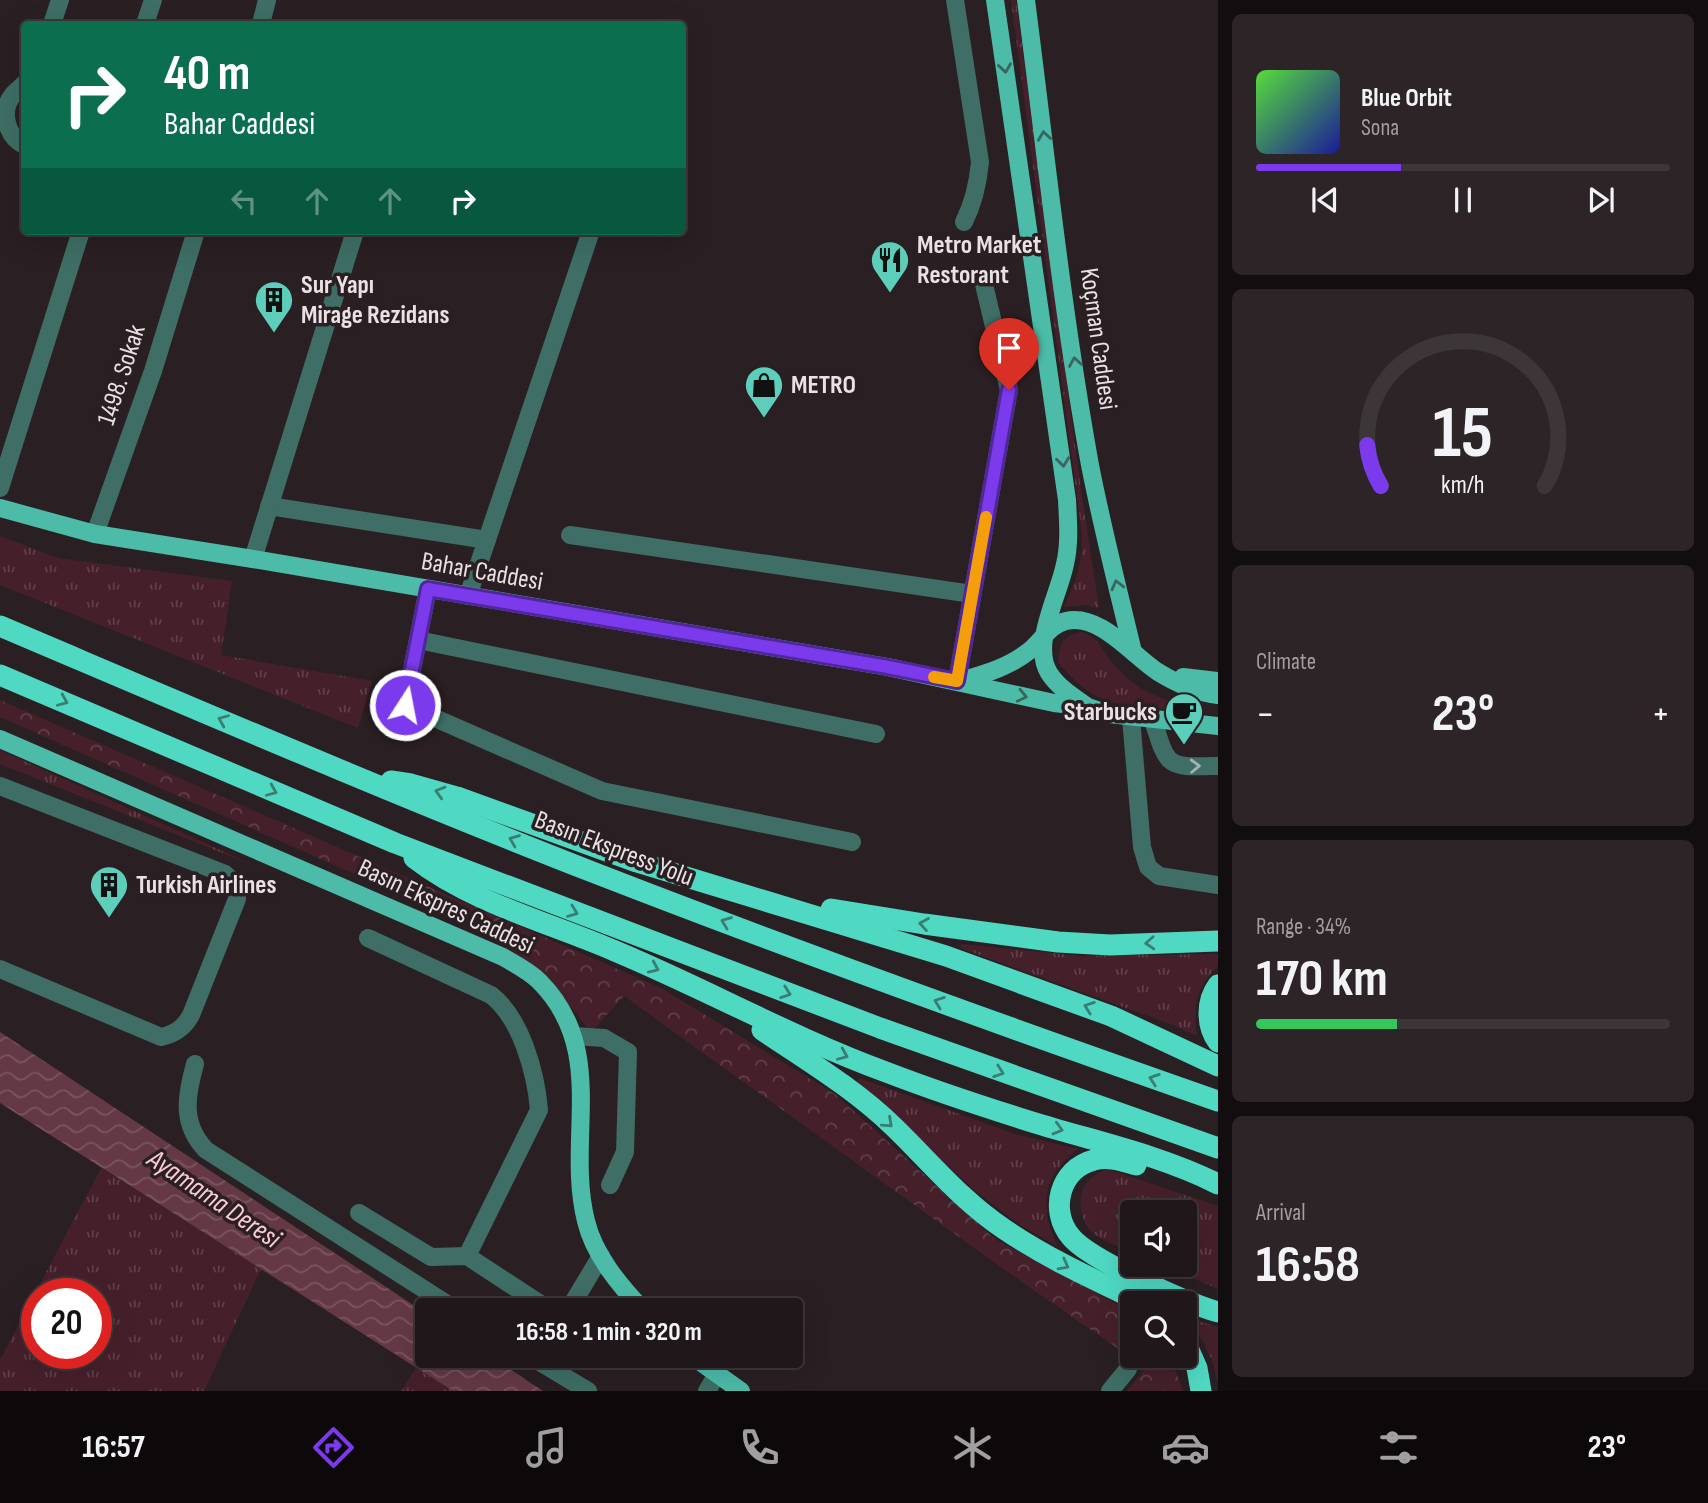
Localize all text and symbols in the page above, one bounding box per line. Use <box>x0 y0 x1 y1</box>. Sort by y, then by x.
text: 40 m <box>164 45 250 104</box>
icon: right <box>49 49 140 140</box>
one-way arrow <box>997 62 1012 73</box>
text: Blue Orbit <box>1361 83 1452 114</box>
text: Bahar Caddesi <box>164 105 315 144</box>
text: Sona <box>1361 114 1399 142</box>
one-way arrow <box>1036 131 1051 142</box>
icon: previous <box>1306 181 1344 219</box>
icon: pause <box>1444 181 1482 219</box>
icon: next <box>1582 181 1620 219</box>
icon: left <box>225 182 263 220</box>
icon: ahead <box>298 182 336 220</box>
icon: ahead <box>371 182 409 220</box>
icon: right <box>444 182 482 220</box>
place label: Metro Market Restorant <box>917 230 1042 291</box>
restaurant icon: Metro Market Restorant <box>869 239 911 294</box>
street label: Koçman Caddesi <box>1073 266 1123 412</box>
place label: Sur Yapı Mirage Rezidans <box>301 270 449 331</box>
building icon: Sur Yapı Mirage Rezidans <box>253 279 295 334</box>
pin <box>979 318 1039 390</box>
street label: 1498. Sokak <box>91 321 153 429</box>
icon: arrive <box>990 329 1028 367</box>
one-way arrow <box>1067 356 1082 368</box>
shop icon: METRO <box>743 364 785 419</box>
place label: METRO <box>791 370 856 401</box>
text: 15 <box>1433 391 1493 479</box>
one-way arrow <box>1055 456 1070 468</box>
text: km/h <box>1441 470 1485 501</box>
street label: Bahar Caddesi <box>419 546 545 598</box>
one-way arrow <box>1111 579 1125 591</box>
text: Climate <box>1256 648 1316 676</box>
position arrow <box>368 668 442 742</box>
text: 23° <box>1432 683 1494 746</box>
one-way arrow <box>1016 688 1028 702</box>
cafe icon: Starbucks <box>1163 691 1205 746</box>
text: − <box>1256 692 1275 737</box>
text: + <box>1651 692 1670 737</box>
one-way arrow <box>56 693 68 707</box>
place label: Starbucks <box>1064 697 1157 728</box>
one-way arrow <box>217 715 229 729</box>
one-way arrow <box>1190 759 1201 774</box>
one-way arrow <box>265 782 277 796</box>
one-way arrow <box>434 786 446 801</box>
street label: Basın Ekspress Yolu <box>530 805 698 893</box>
one-way arrow <box>509 835 521 849</box>
street label: Basın Ekspres Caddesi <box>353 853 539 961</box>
building icon: Turkish Airlines <box>88 864 130 919</box>
place label: Turkish Airlines <box>136 870 276 901</box>
one-way arrow <box>567 903 579 917</box>
text: Range · 34% <box>1256 913 1351 941</box>
one-way arrow <box>721 917 733 931</box>
one-way arrow <box>918 917 930 932</box>
one-way arrow <box>1144 936 1155 951</box>
text: 170 km <box>1256 948 1388 1011</box>
one-way arrow <box>647 960 659 974</box>
one-way arrow <box>780 984 792 998</box>
one-way arrow <box>934 996 946 1010</box>
one-way arrow <box>1084 1002 1096 1016</box>
one-way arrow <box>837 1046 849 1060</box>
one-way arrow <box>993 1063 1005 1077</box>
one-way arrow <box>1148 1073 1160 1087</box>
one-way arrow <box>880 1115 893 1127</box>
one-way arrow <box>1052 1121 1064 1136</box>
water label: Ayamama Deresi <box>141 1142 287 1256</box>
text: Arrival <box>1256 1199 1305 1227</box>
map controls <box>1120 1200 1197 1368</box>
button: sound <box>1120 1200 1197 1277</box>
text: 16:58 <box>1256 1234 1360 1297</box>
one-way arrow <box>1057 1256 1070 1270</box>
speed limit sign: 20 <box>21 1278 112 1369</box>
button: search <box>1120 1291 1197 1368</box>
text: 16:58 · 1 min · 320 m <box>516 1317 702 1348</box>
icon: directions <box>309 1423 358 1472</box>
icon: music <box>522 1423 571 1472</box>
icon: phone <box>735 1423 784 1472</box>
icon: climate <box>948 1423 997 1472</box>
icon: car <box>1161 1423 1210 1472</box>
icon: filters <box>1374 1423 1423 1472</box>
text: 16:57 <box>82 1428 145 1467</box>
text: 23° <box>1588 1428 1626 1467</box>

